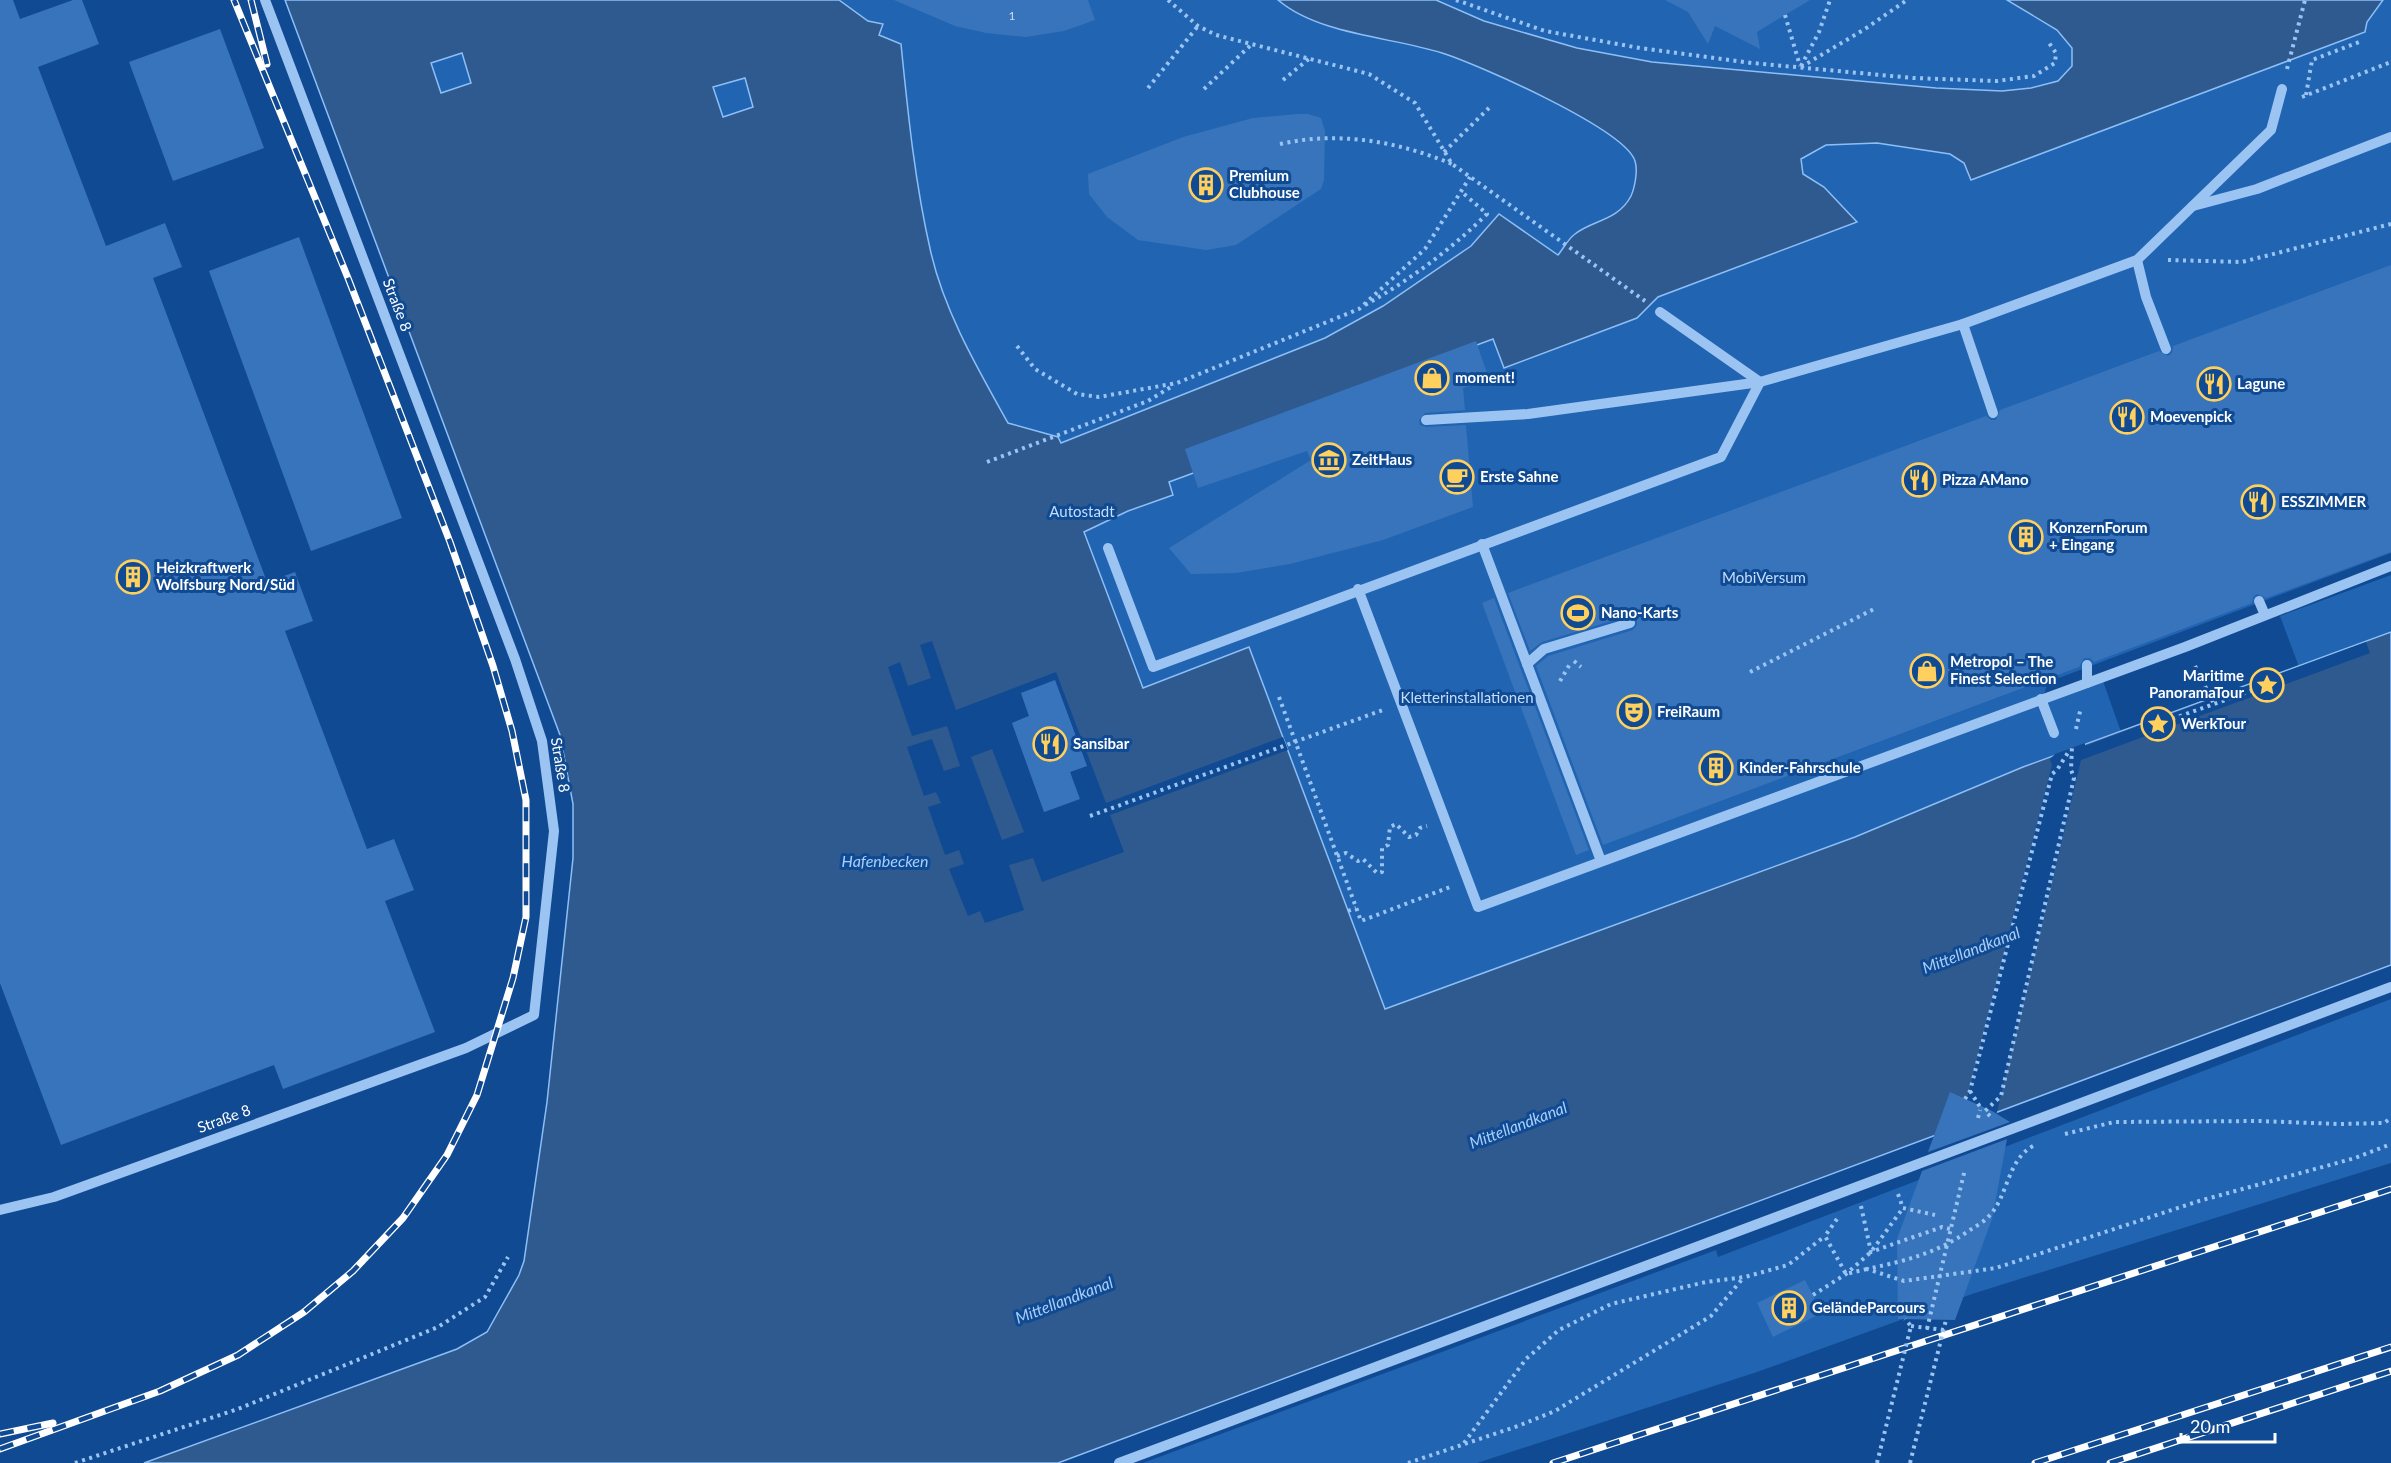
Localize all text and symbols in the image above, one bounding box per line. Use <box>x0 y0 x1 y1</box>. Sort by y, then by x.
house number: 1 <box>1009 8 1016 23</box>
place label: Premium Clubhouse <box>1229 166 1300 201</box>
building icon: Premium Clubhouse <box>1188 167 1224 203</box>
street label: Straße 8 <box>380 276 416 334</box>
shop icon: moment! <box>1414 360 1450 396</box>
restaurant icon: Lagune <box>2196 366 2232 402</box>
place label: moment! <box>1455 368 1515 386</box>
place label: Lagune <box>2237 374 2285 392</box>
restaurant icon: Moevenpick <box>2109 399 2145 435</box>
place label: Moevenpick <box>2150 407 2233 425</box>
museum icon: ZeitHaus <box>1311 442 1347 478</box>
place label: ZeitHaus <box>1352 450 1413 468</box>
cafe icon: Erste Sahne <box>1439 459 1475 495</box>
restaurant icon: Pizza AMano <box>1901 462 1937 498</box>
place label: Erste Sahne <box>1480 467 1558 485</box>
place label: Pizza AMano <box>1942 470 2029 488</box>
restaurant icon: ESSZIMMER <box>2240 484 2276 520</box>
place label: ESSZIMMER <box>2281 492 2367 510</box>
park label: Autostadt <box>1049 502 1115 520</box>
place label: KonzernForum + Eingang <box>2049 518 2148 553</box>
building icon: KonzernForum + Eingang <box>2008 519 2044 555</box>
place label: Heizkraftwerk Wolfsburg Nord/Süd <box>156 558 295 593</box>
building icon: Heizkraftwerk Wolfsburg Nord/Süd <box>115 559 151 595</box>
park label: MobiVersum <box>1722 568 1806 586</box>
sports icon: Nano-Karts <box>1560 595 1596 631</box>
place label: Nano-Karts <box>1601 603 1679 621</box>
place label: Metropol – The Finest Selection <box>1950 652 2056 687</box>
shop icon: Metropol – The Finest Selection <box>1909 653 1945 689</box>
place label: Maritime PanoramaTour <box>2149 666 2244 701</box>
place icon: Maritime PanoramaTour <box>2249 667 2285 703</box>
park label: Kletterinstallationen <box>1400 688 1534 706</box>
theatre icon: FreiRaum <box>1616 694 1652 730</box>
place label: FreiRaum <box>1657 702 1720 720</box>
place icon: WerkTour <box>2140 706 2176 742</box>
place label: WerkTour <box>2181 714 2246 732</box>
restaurant icon: Sansibar <box>1032 726 1068 762</box>
place label: Sansibar <box>1073 734 1130 752</box>
street label: Straße 8 <box>548 736 574 793</box>
building icon: Kinder-Fahrschule <box>1698 750 1734 786</box>
place label: Kinder-Fahrschule <box>1739 758 1861 776</box>
water label: Hafenbecken <box>842 851 928 870</box>
water label: Mittellandkanal <box>1919 922 2023 977</box>
water label: Mittellandkanal <box>1466 1097 1570 1152</box>
street label: Straße 8 <box>195 1100 253 1136</box>
water label: Mittellandkanal <box>1012 1272 1116 1327</box>
building icon: GeländeParcours <box>1771 1290 1807 1326</box>
place label: GeländeParcours <box>1812 1298 1926 1316</box>
scale bar <box>2181 1406 2276 1444</box>
text: 20 m <box>2190 1415 2230 1437</box>

